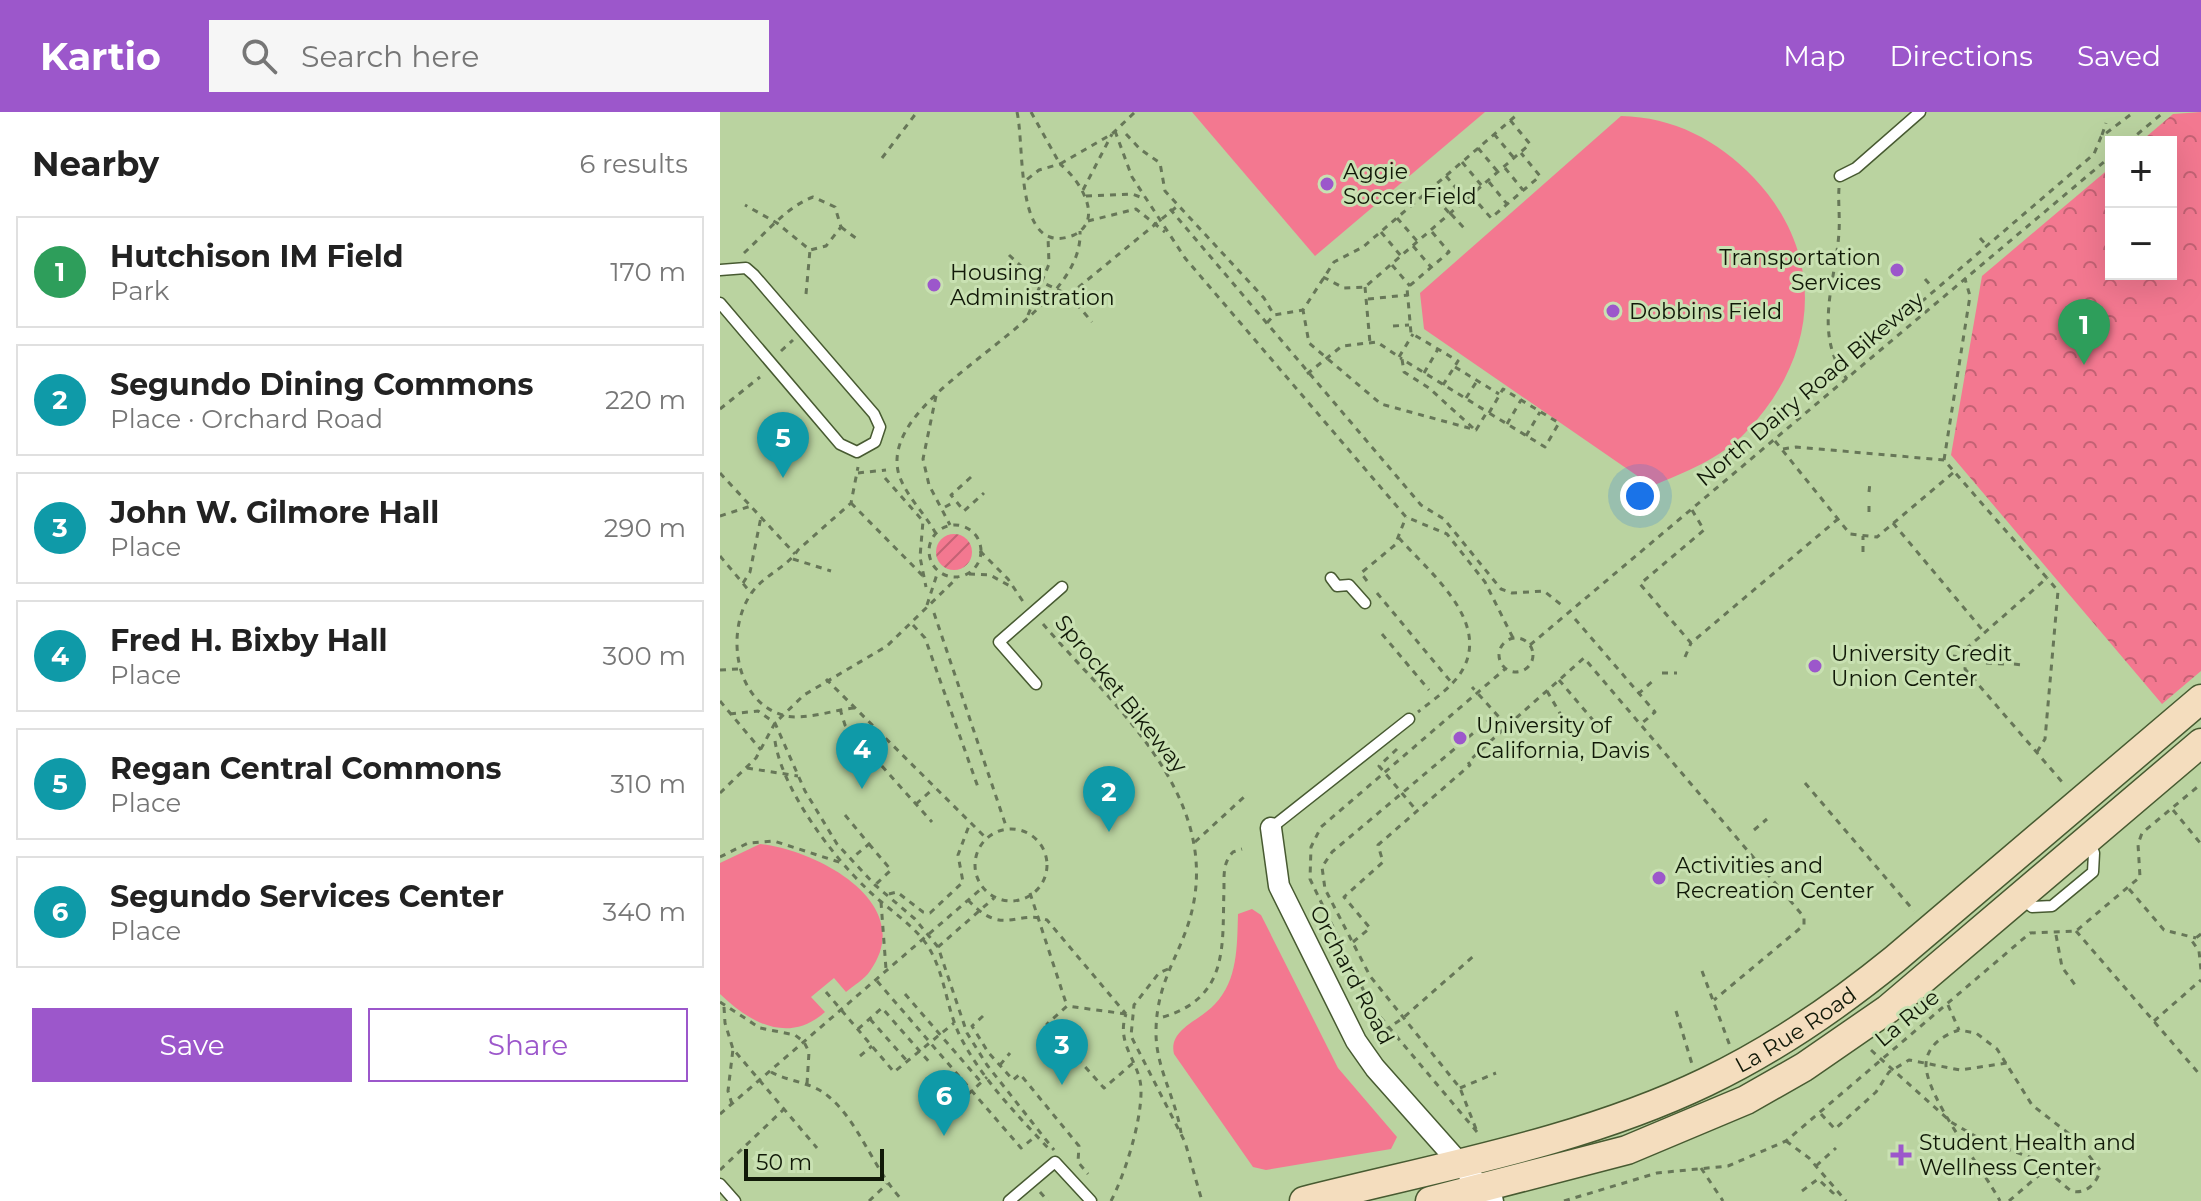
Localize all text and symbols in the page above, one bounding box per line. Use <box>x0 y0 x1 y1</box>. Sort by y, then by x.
search box <box>209 20 769 92</box>
text: Kartio <box>40 33 161 80</box>
icon: search <box>237 34 281 78</box>
text: Search here <box>301 38 479 75</box>
text: Map <box>1783 39 1845 73</box>
text: Directions <box>1889 39 2033 73</box>
text: Saved <box>2077 39 2161 73</box>
map controls <box>2105 136 2177 280</box>
button: + <box>2105 136 2177 208</box>
text: Nearby <box>32 143 159 185</box>
text: 6 results <box>579 148 688 180</box>
place label: Aggie Soccer Field <box>1343 158 1477 210</box>
marker: Aggie Soccer Field <box>1318 175 1336 193</box>
button: − <box>2105 208 2177 280</box>
text: Hutchison IM Field <box>110 238 403 275</box>
place label: Transportation Services <box>1719 244 1881 296</box>
text: 1 <box>55 256 65 288</box>
text: 170 m <box>610 256 686 288</box>
place label: Housing Administration <box>950 259 1115 311</box>
marker: Transportation Services <box>1888 261 1906 279</box>
text: Park <box>110 275 169 307</box>
marker: Housing Administration <box>925 276 943 294</box>
street label: North Dairy Road Bikeway <box>1691 286 1929 492</box>
place label: Dobbins Field <box>1629 298 1782 325</box>
pin: 1 <box>2058 299 2110 365</box>
marker: Dobbins Field <box>1604 302 1622 320</box>
text: Segundo Dining Commons <box>110 366 534 403</box>
text: 2 <box>52 384 68 416</box>
text: 220 m <box>605 384 686 416</box>
text: Place · Orchard Road <box>110 403 383 435</box>
pin: 5 <box>757 412 809 478</box>
your location <box>1620 476 1660 516</box>
text: John W. Gilmore Hall <box>110 494 439 531</box>
text: 3 <box>52 512 68 544</box>
text: 290 m <box>604 512 686 544</box>
text: Place <box>110 531 181 563</box>
street label: Sprocket Bikeway <box>1049 610 1193 778</box>
text: Fred H. Bixby Hall <box>110 622 388 659</box>
text: 4 <box>51 640 69 672</box>
text: 300 m <box>603 640 686 672</box>
place label: University Credit Union Center <box>1831 640 2012 692</box>
marker: University Credit Union Center <box>1806 657 1824 675</box>
text: Place <box>110 659 181 691</box>
place label: University of California, Davis <box>1476 712 1650 764</box>
pin: 4 <box>836 723 888 789</box>
marker: University of California, Davis <box>1451 729 1469 747</box>
text: Regan Central Commons <box>110 750 502 787</box>
pin: 2 <box>1083 766 1135 832</box>
text: 5 <box>52 768 68 800</box>
text: 310 m <box>610 768 686 800</box>
text: Place <box>110 787 181 819</box>
place label: Activities and Recreation Center <box>1675 852 1874 904</box>
marker: Activities and Recreation Center <box>1650 869 1668 887</box>
text: Segundo Services Center <box>110 878 504 915</box>
text: 6 <box>52 896 68 928</box>
text: 340 m <box>603 896 686 928</box>
street label: Orchard Road <box>1304 901 1400 1049</box>
text: Place <box>110 915 181 947</box>
street label: La Rue Road <box>1730 981 1862 1078</box>
street label: La Rue <box>1869 983 1945 1053</box>
button: Save <box>32 1008 352 1082</box>
button: Share <box>368 1008 688 1082</box>
pin: 3 <box>1036 1019 1088 1085</box>
pin: 6 <box>918 1070 970 1136</box>
place label: Student Health and Wellness Center <box>1919 1129 2136 1181</box>
marker: Student Health and Wellness Center <box>1890 1144 1912 1166</box>
scale bar <box>744 1145 884 1181</box>
text: 50 m <box>756 1149 812 1176</box>

